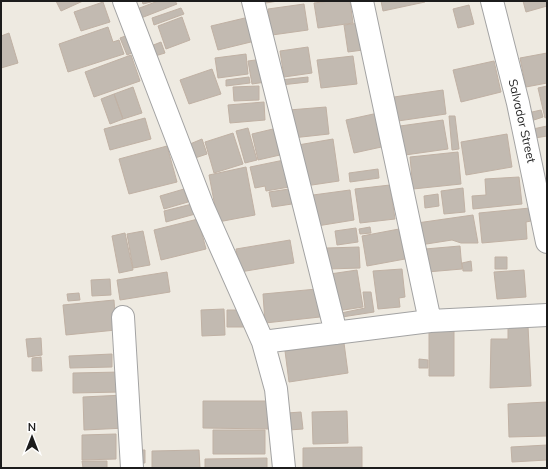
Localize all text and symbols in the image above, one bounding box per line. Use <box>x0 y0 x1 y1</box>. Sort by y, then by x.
street label: Salvador Street <box>506 77 539 164</box>
north arrow <box>12 417 52 457</box>
text: N <box>28 420 36 434</box>

